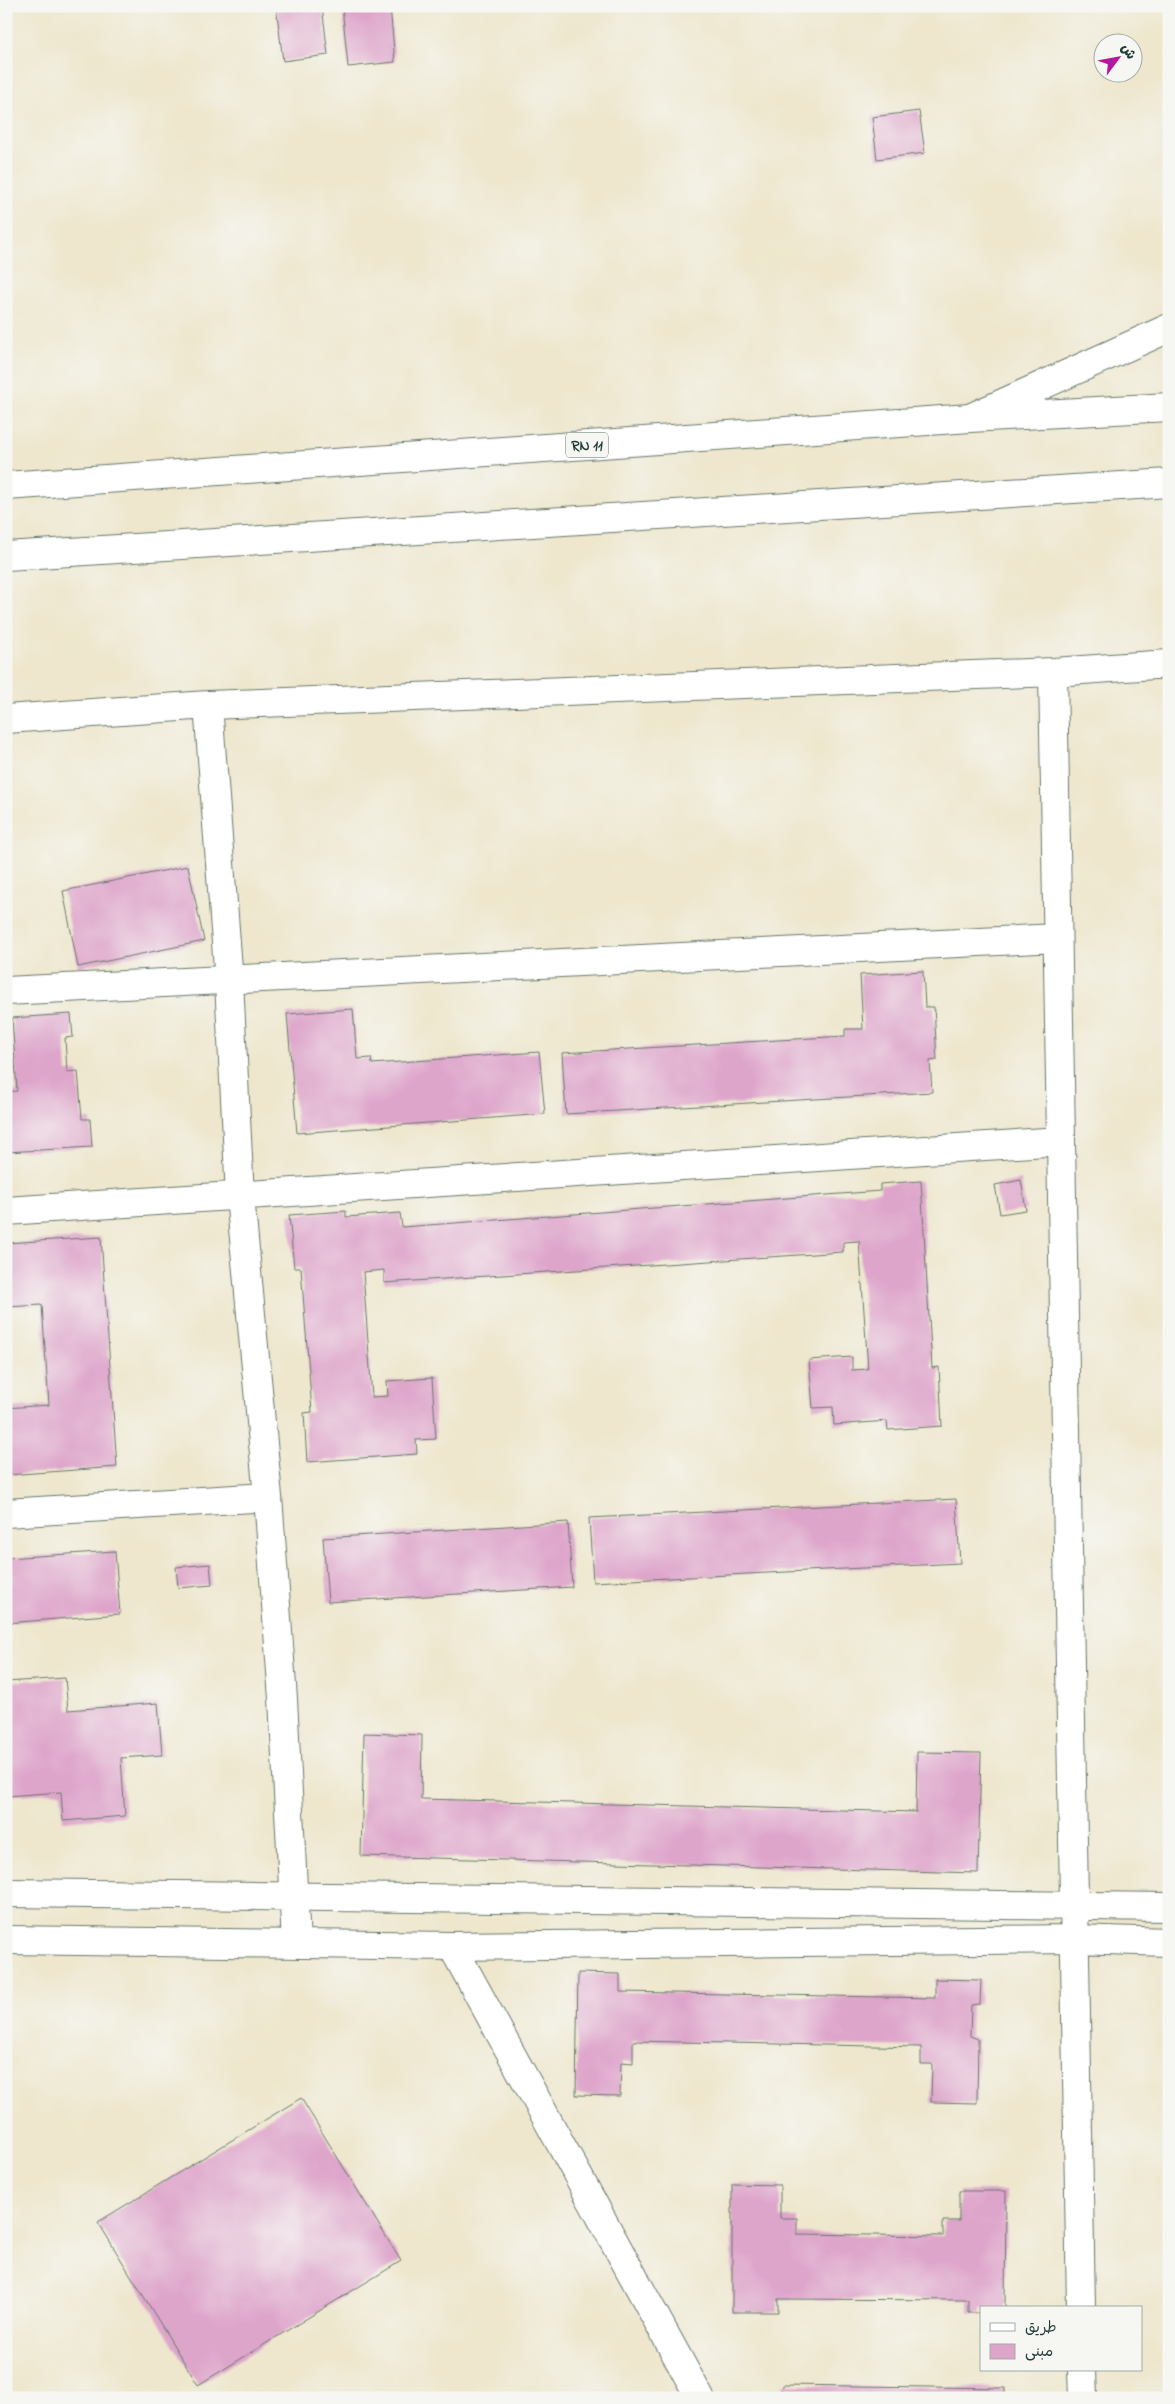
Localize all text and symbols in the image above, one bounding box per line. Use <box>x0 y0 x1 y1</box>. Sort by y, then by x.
north arrow <box>1092 32 1142 82</box>
text: ش <box>1115 40 1141 64</box>
road number: RN 11 <box>566 432 608 458</box>
legend <box>980 2306 1142 2372</box>
text: طريق <box>1025 2317 1057 2339</box>
text: مبنى <box>1025 2341 1053 2363</box>

